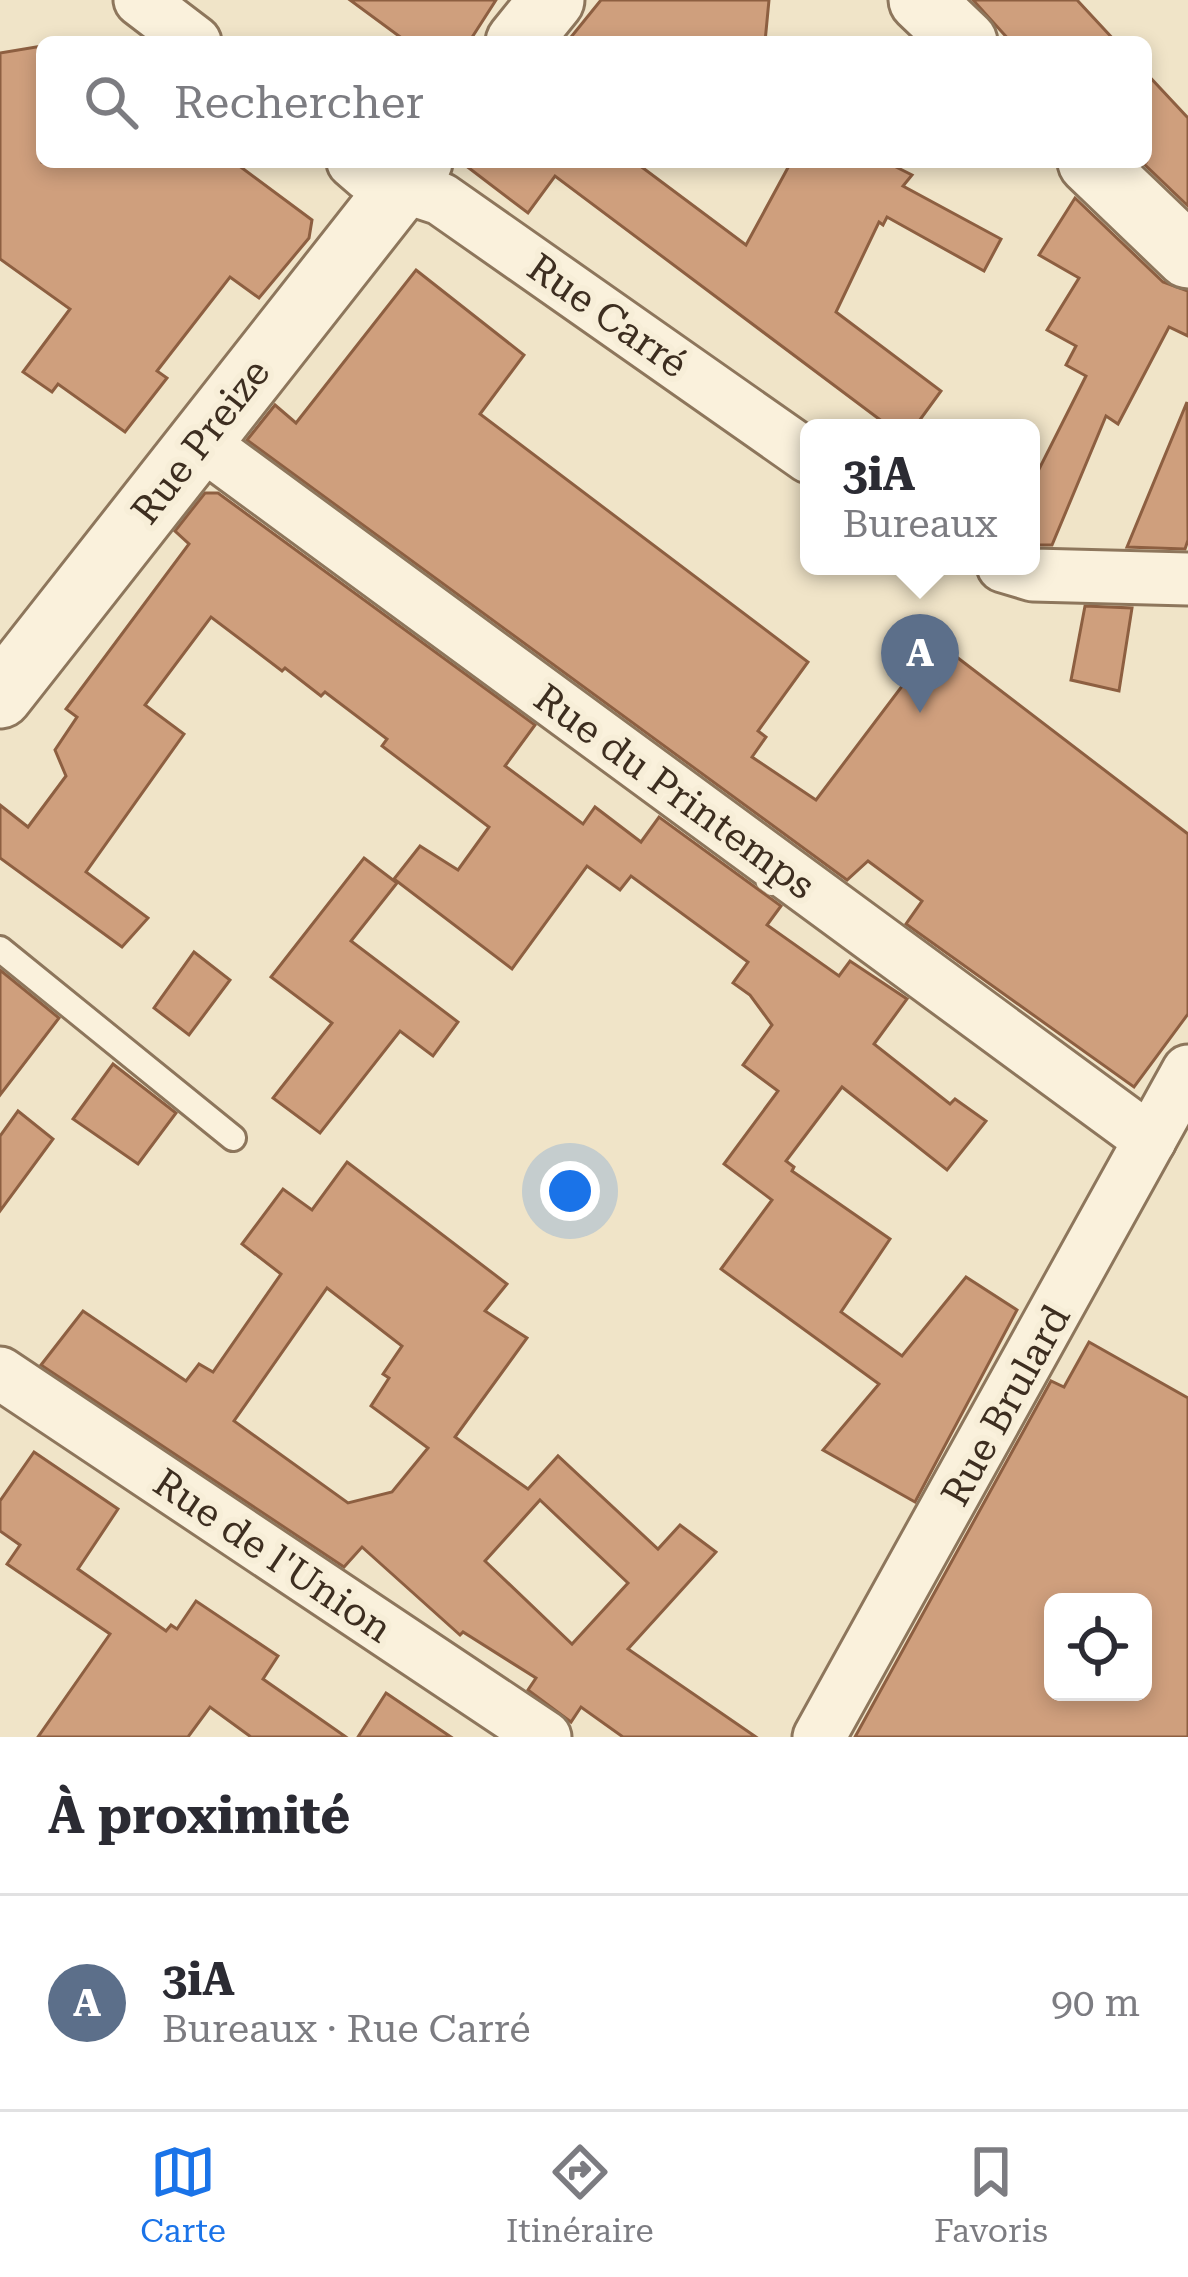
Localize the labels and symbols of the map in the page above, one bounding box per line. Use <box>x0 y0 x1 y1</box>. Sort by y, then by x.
street label: Rue Carré <box>519 244 696 387</box>
street label: Rue Preize <box>122 350 279 533</box>
pin: A <box>881 614 959 713</box>
street label: Rue du Printemps <box>525 675 823 909</box>
your location <box>540 1161 600 1221</box>
street label: Rue Brulard <box>932 1297 1080 1514</box>
street label: Rue de l'Union <box>145 1459 400 1652</box>

